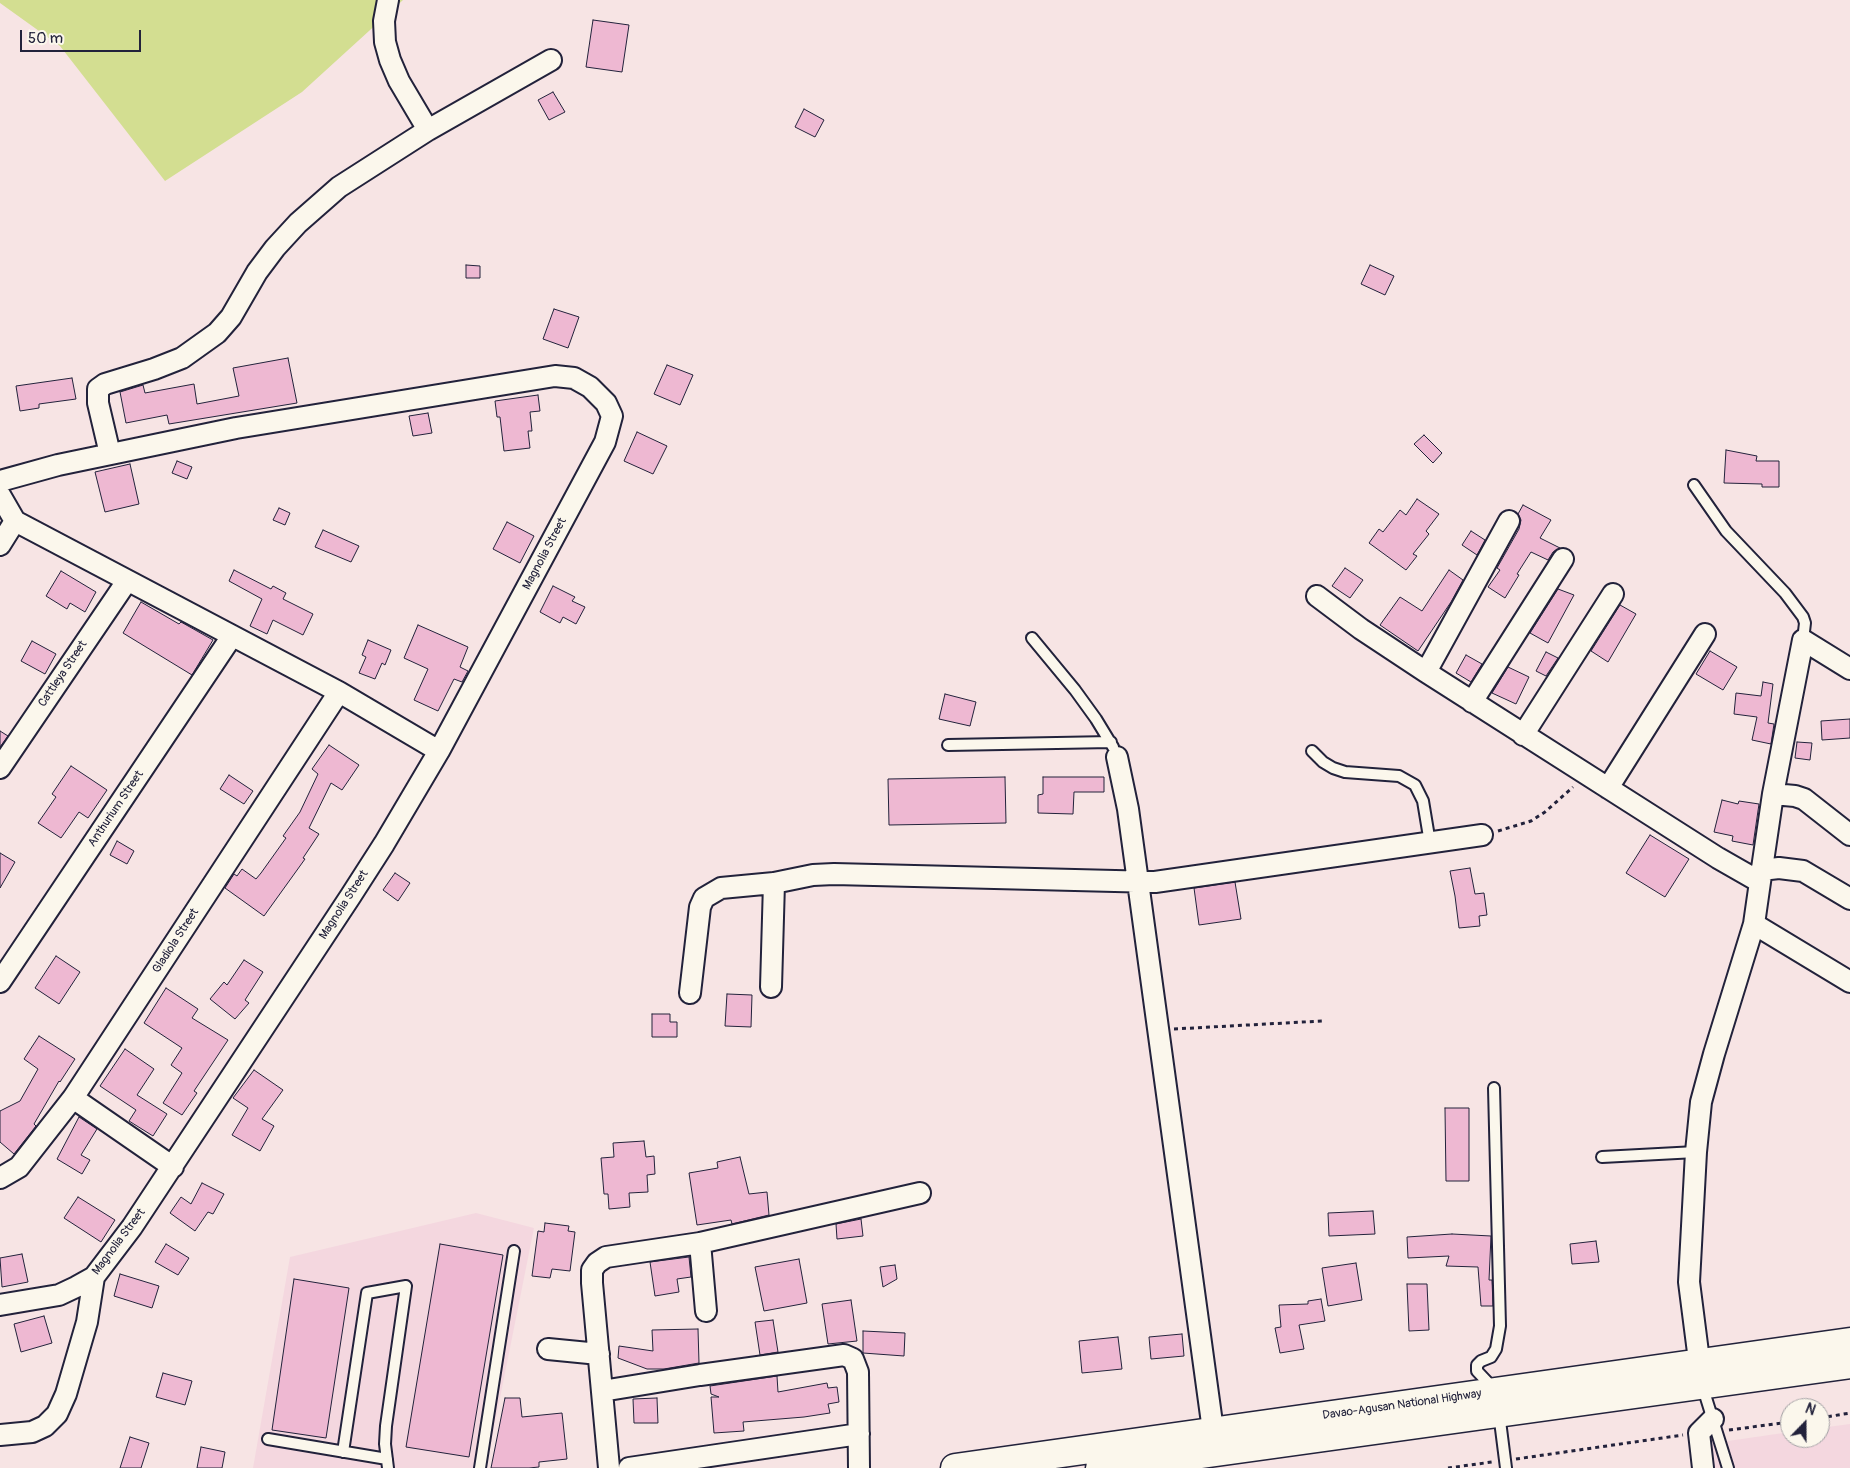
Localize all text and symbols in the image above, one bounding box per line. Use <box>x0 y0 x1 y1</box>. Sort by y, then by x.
scale bar <box>22 20 144 52</box>
text: 50 m <box>28 29 63 48</box>
street label: Magnolia Street <box>520 516 570 592</box>
street label: Cattleya Street <box>36 638 90 710</box>
street label: Anthurium Street <box>85 768 147 850</box>
street label: Magnolia Street <box>316 868 372 942</box>
street label: Gladiola Street <box>150 906 202 976</box>
street label: Magnolia Street <box>89 1206 149 1278</box>
street label: Davao-Agusan National Highway <box>1322 1387 1482 1423</box>
north arrow <box>1780 1398 1830 1448</box>
text: N <box>1803 1400 1818 1419</box>

